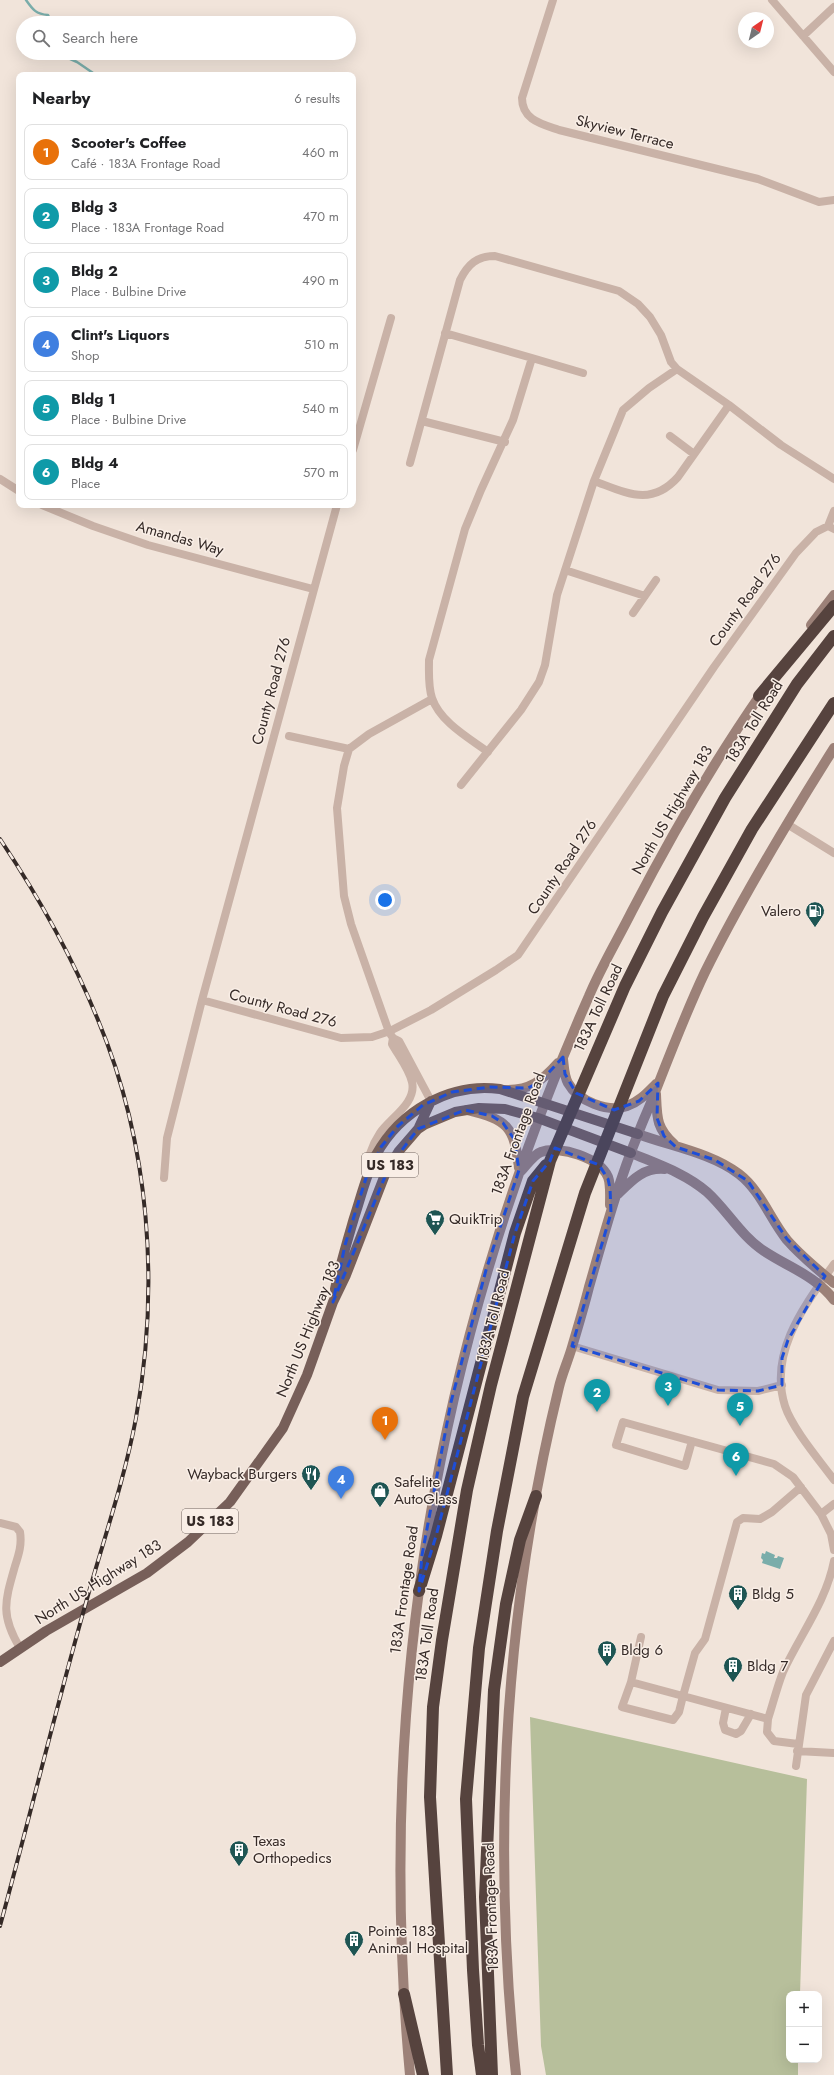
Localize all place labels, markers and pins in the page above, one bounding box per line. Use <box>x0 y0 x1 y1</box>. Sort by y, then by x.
place label: Valero <box>761 900 801 922</box>
fuel station icon: Valero <box>804 900 826 928</box>
supermarket icon: QuikTrip <box>424 1208 446 1236</box>
place label: QuikTrip <box>449 1208 503 1230</box>
pin: 3 <box>655 1373 681 1406</box>
pin: 2 <box>584 1379 610 1412</box>
pin: 5 <box>727 1393 753 1426</box>
pin: 1 <box>372 1407 398 1440</box>
pin: 6 <box>723 1443 749 1476</box>
place label: Wayback Burgers <box>187 1463 297 1485</box>
restaurant icon: Wayback Burgers <box>300 1463 322 1491</box>
pin: 4 <box>328 1466 354 1499</box>
place label: Safelite AutoGlass <box>394 1471 458 1510</box>
shop icon: Safelite AutoGlass <box>369 1480 391 1508</box>
building icon: Bldg 5 <box>727 1583 749 1611</box>
place label: Bldg 5 <box>752 1583 794 1605</box>
building icon: Bldg 6 <box>596 1639 618 1667</box>
place label: Bldg 6 <box>621 1639 663 1661</box>
building icon: Bldg 7 <box>722 1655 744 1683</box>
place label: Bldg 7 <box>747 1655 788 1677</box>
place label: Texas Orthopedics <box>253 1830 332 1869</box>
building icon: Texas Orthopedics <box>228 1839 250 1867</box>
place label: Pointe 183 Animal Hospital <box>368 1920 468 1959</box>
building icon: Pointe 183 Animal Hospital <box>343 1929 365 1957</box>

